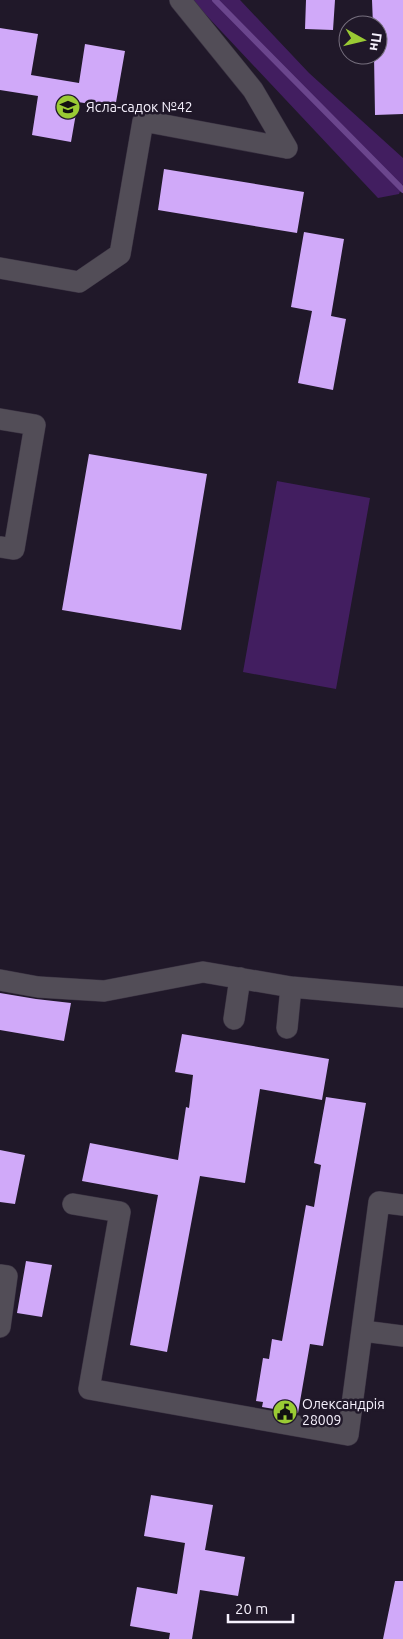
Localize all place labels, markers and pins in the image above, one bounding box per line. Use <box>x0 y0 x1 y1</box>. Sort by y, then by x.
school or university icon: Ясла-садок №42 <box>55 94 81 120</box>
place label: Ясла-садок №42 <box>86 99 193 115</box>
place label: Олександрія 28009 <box>302 1396 385 1428</box>
public building icon: Олександрія 28009 <box>272 1399 298 1425</box>

